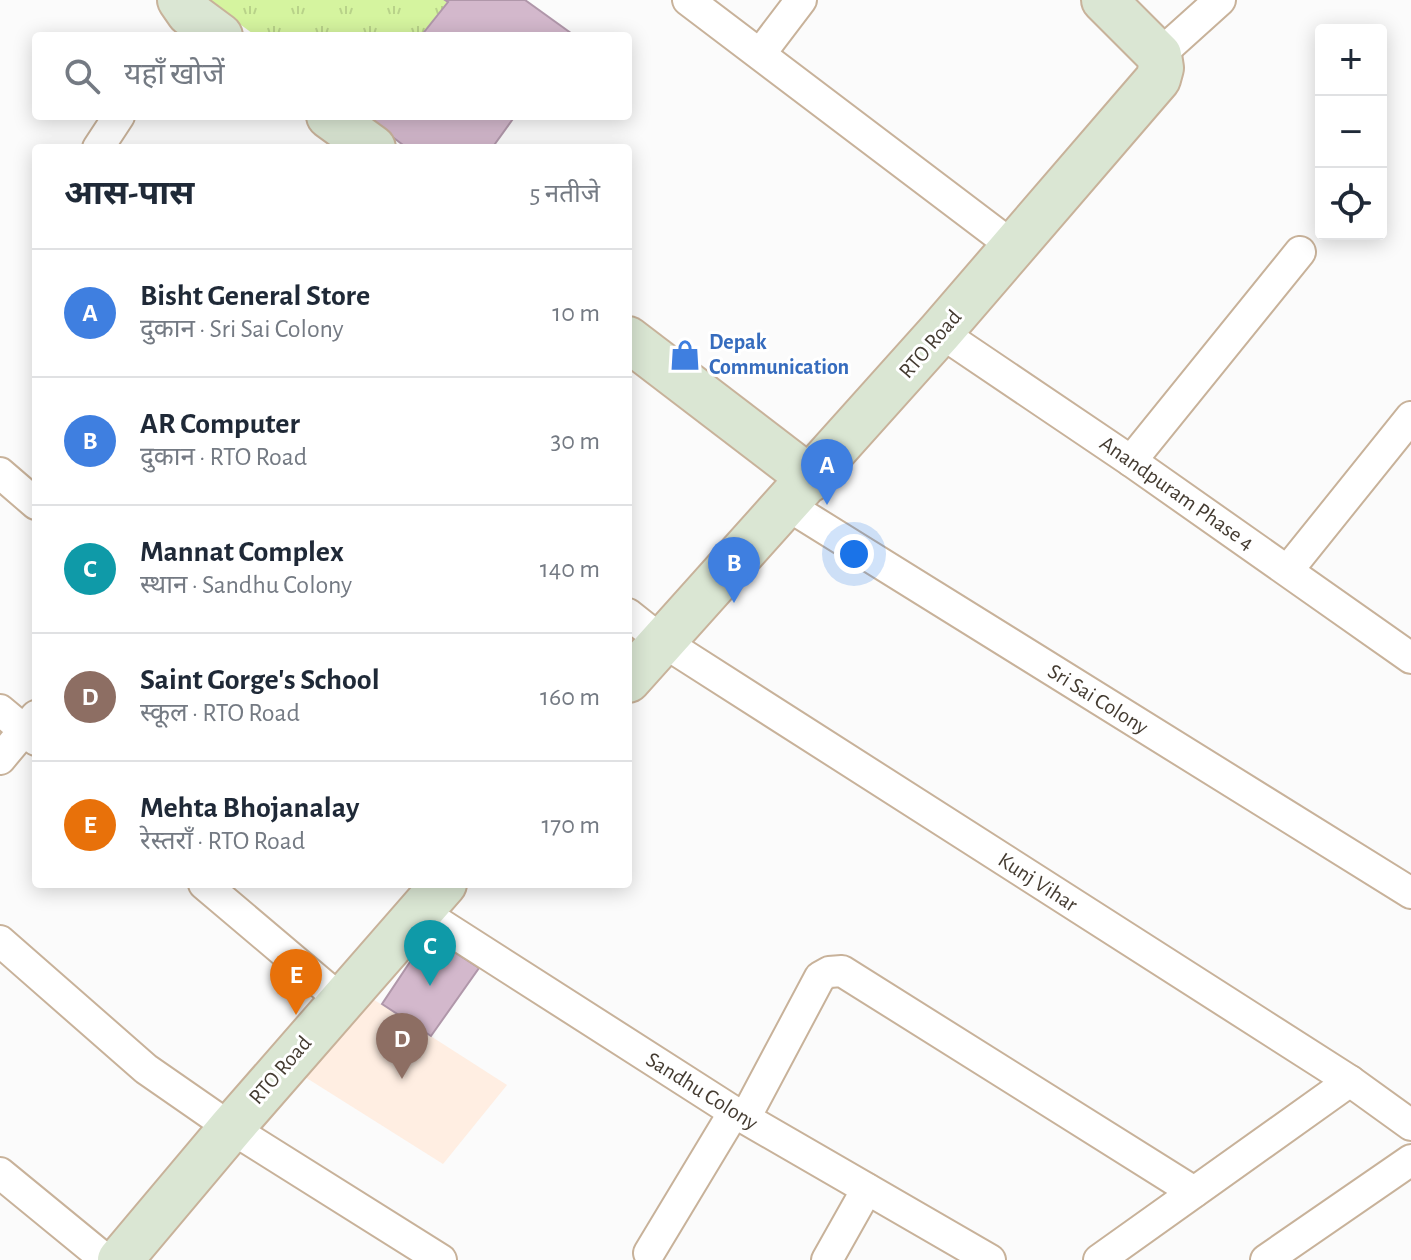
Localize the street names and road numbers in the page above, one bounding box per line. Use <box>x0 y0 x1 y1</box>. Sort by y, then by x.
street label: RTO Road <box>895 306 965 382</box>
street label: Anandpuram Phase 4 <box>1096 432 1258 554</box>
street label: Sri Sai Colony <box>1044 660 1152 739</box>
street label: Kunj Vihar <box>994 848 1082 916</box>
street label: RTO Road <box>245 1032 315 1108</box>
street label: Sandhu Colony <box>642 1048 762 1134</box>

